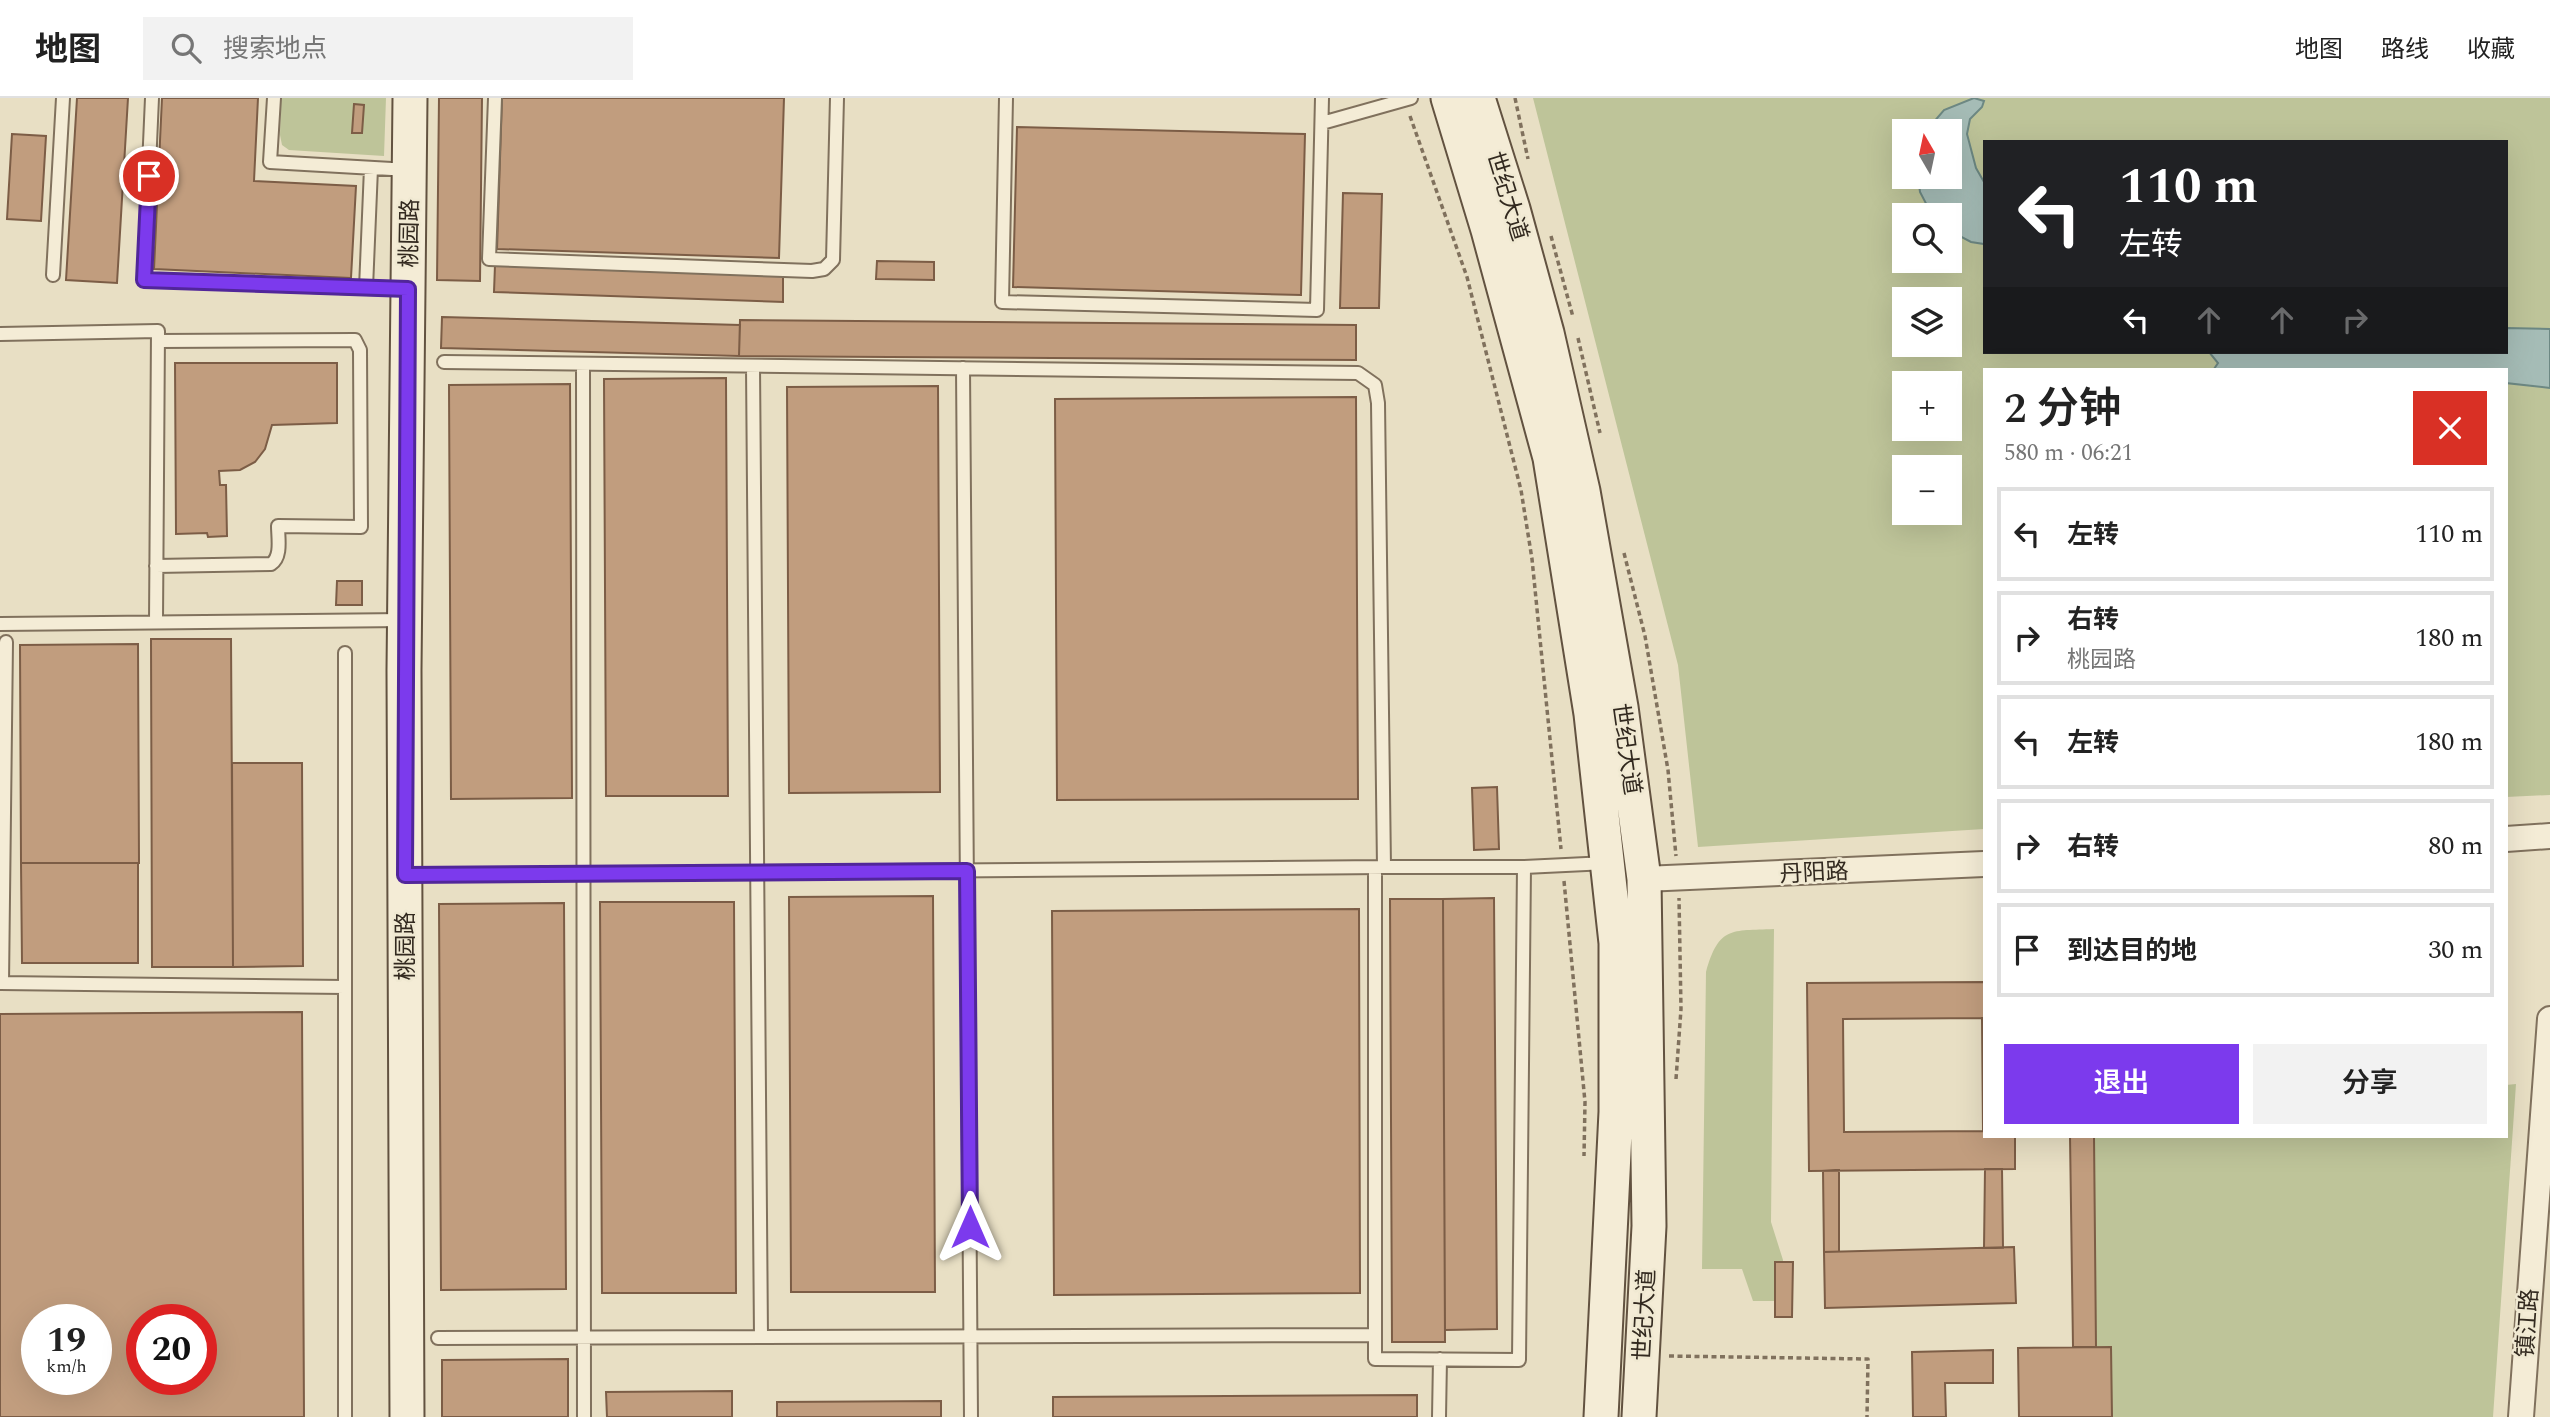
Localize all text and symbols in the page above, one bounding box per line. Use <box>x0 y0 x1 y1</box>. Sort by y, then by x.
search box <box>143 17 633 80</box>
text: 地图 <box>35 25 101 75</box>
icon: search <box>167 29 205 67</box>
text: 搜索地点 <box>223 29 327 69</box>
text: 地图 <box>2295 32 2343 68</box>
text: 路线 <box>2381 32 2429 68</box>
text: 收藏 <box>2467 32 2515 68</box>
north arrow <box>1892 119 1962 189</box>
map controls <box>1892 119 1962 525</box>
pin <box>119 146 179 206</box>
street label: 世纪大道 <box>1476 147 1537 246</box>
text: 110 m <box>2119 150 2258 225</box>
icon: arrive <box>130 157 168 195</box>
icon: left <box>2004 168 2095 259</box>
street label: 桃园路 <box>392 198 429 268</box>
button: search <box>1892 203 1962 273</box>
text: 左转 <box>2119 221 2183 270</box>
button: layers <box>1892 287 1962 357</box>
icon: left <box>2117 301 2155 339</box>
icon: ahead <box>2190 301 2228 339</box>
icon: ahead <box>2263 301 2301 339</box>
icon: right <box>2336 301 2374 339</box>
button: + <box>1892 371 1962 441</box>
text: 2 分钟 <box>2004 378 2121 441</box>
button: close <box>2413 391 2487 465</box>
text: 580 m · 06:21 <box>2004 436 2133 471</box>
button: − <box>1892 455 1962 525</box>
text: 110 m <box>2415 514 2483 554</box>
icon: left <box>2008 515 2046 553</box>
text: 左转 <box>2067 515 2119 555</box>
text: 右转 <box>2067 600 2119 640</box>
text: 180 m <box>2415 618 2483 658</box>
icon: right <box>2008 619 2046 657</box>
text: 桃园路 <box>2067 643 2136 678</box>
street label: 世纪大道 <box>1602 701 1649 797</box>
text: 180 m <box>2415 722 2483 762</box>
icon: left <box>2008 723 2046 761</box>
text: 左转 <box>2067 723 2119 763</box>
text: 80 m <box>2428 826 2483 866</box>
icon: right <box>2008 827 2046 865</box>
text: 右转 <box>2067 827 2119 867</box>
street label: 丹阳路 <box>1779 854 1849 893</box>
street label: 桃园路 <box>389 912 424 981</box>
text: 30 m <box>2428 930 2483 970</box>
icon: arrive <box>2008 931 2046 969</box>
text: 到达目的地 <box>2067 931 2197 971</box>
button: 退出 <box>2004 1044 2239 1124</box>
button: 分享 <box>2253 1044 2487 1124</box>
position arrow <box>933 1190 1007 1264</box>
street label: 世纪大道 <box>1626 1268 1665 1362</box>
street label: 镇江路 <box>2509 1287 2548 1359</box>
speed limit sign: 20 <box>126 1304 217 1395</box>
text: 19 <box>47 1314 86 1367</box>
text: km/h <box>46 1353 87 1380</box>

